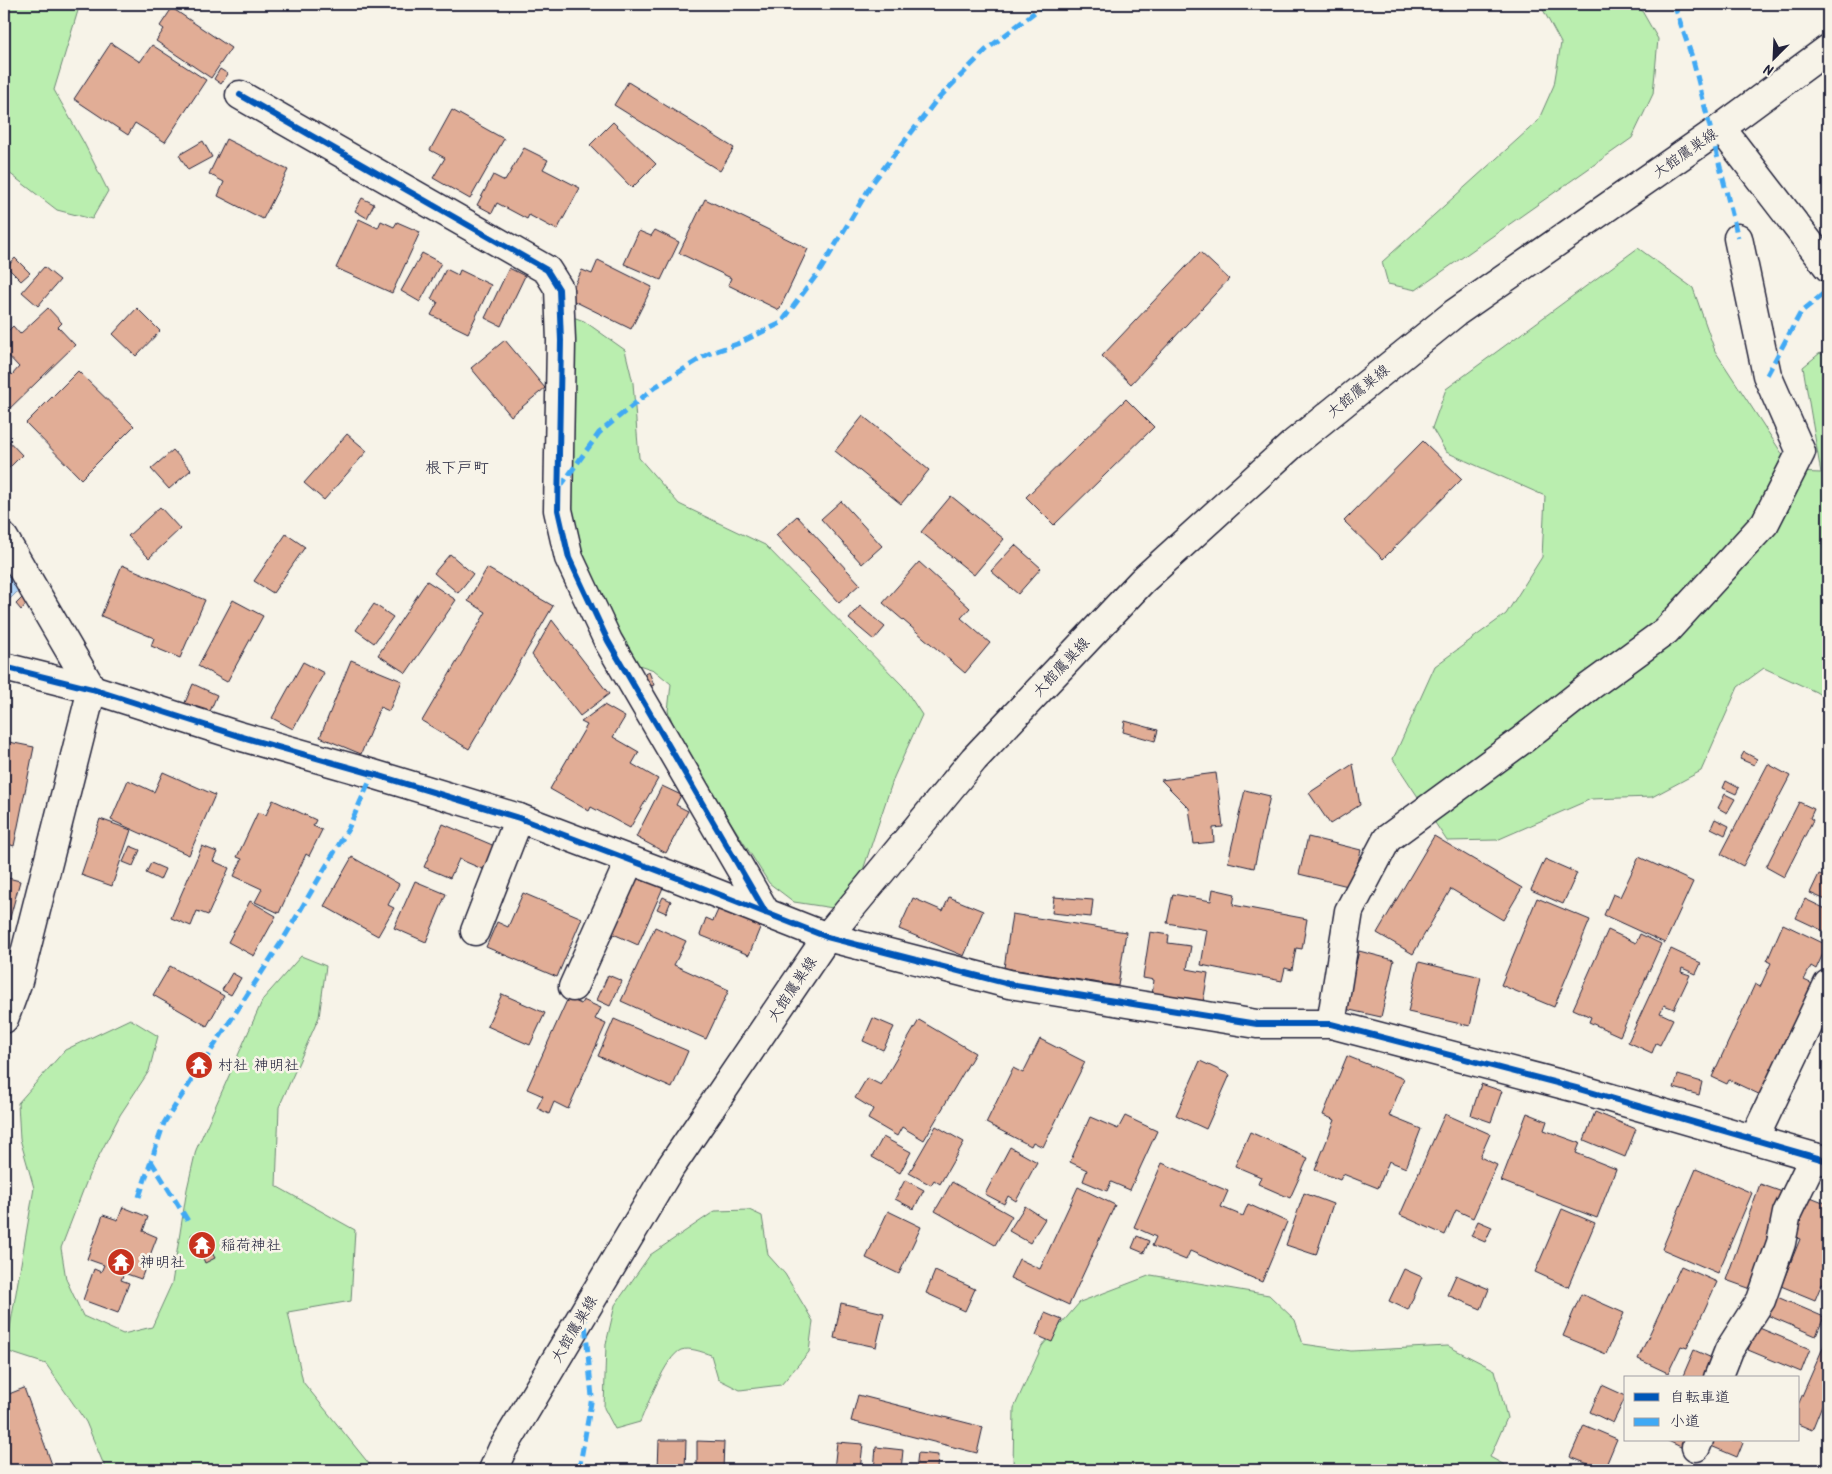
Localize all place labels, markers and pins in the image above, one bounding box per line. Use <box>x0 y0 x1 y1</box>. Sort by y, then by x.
temple icon: 村社 神明社 <box>184 1050 214 1080</box>
place label: 村社 神明社 <box>218 1054 299 1078</box>
temple icon: 稲荷神社 <box>187 1230 217 1260</box>
place label: 稲荷神社 <box>221 1234 281 1258</box>
temple icon: 神明社 <box>106 1247 136 1277</box>
place label: 神明社 <box>140 1251 185 1275</box>

